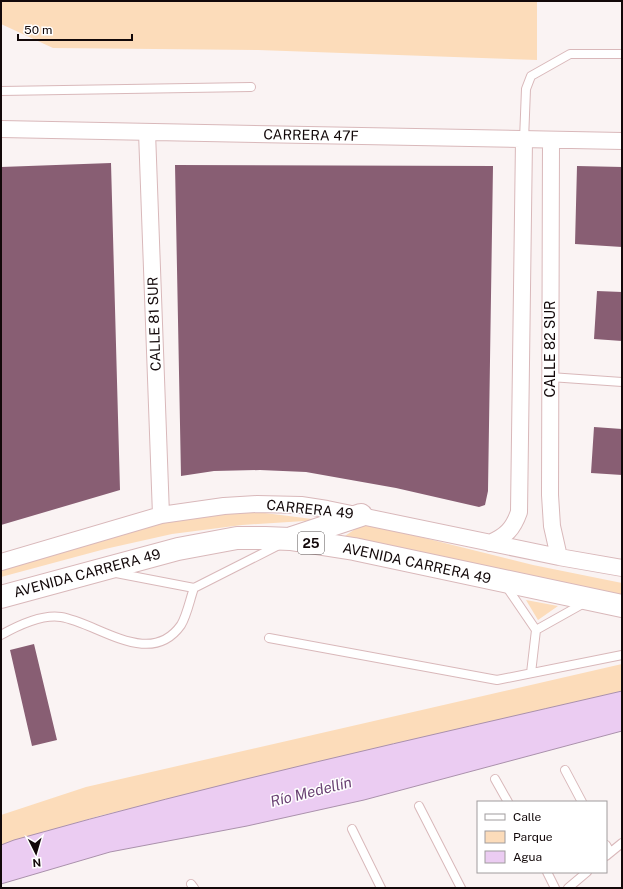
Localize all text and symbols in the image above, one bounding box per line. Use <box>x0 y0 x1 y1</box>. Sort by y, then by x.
scale bar <box>18 16 132 42</box>
text: 50 m <box>24 23 52 37</box>
street label: CARRERA 47F <box>263 126 359 144</box>
street label: CALLE 81 SUR <box>144 277 164 371</box>
street label: CALLE 82 SUR <box>542 300 558 398</box>
street label: CARRERA 49 <box>266 496 355 522</box>
road number: 25 <box>298 532 324 554</box>
street label: AVENIDA CARRERA 49 <box>341 539 493 587</box>
street label: AVENIDA CARRERA 49 <box>12 546 162 600</box>
water label: Río Medellín <box>268 773 353 810</box>
legend <box>477 801 607 873</box>
text: Calle <box>513 810 542 824</box>
text: Parque <box>513 830 553 844</box>
north arrow <box>16 833 56 873</box>
text: Agua <box>513 850 542 864</box>
text: N <box>32 857 42 869</box>

